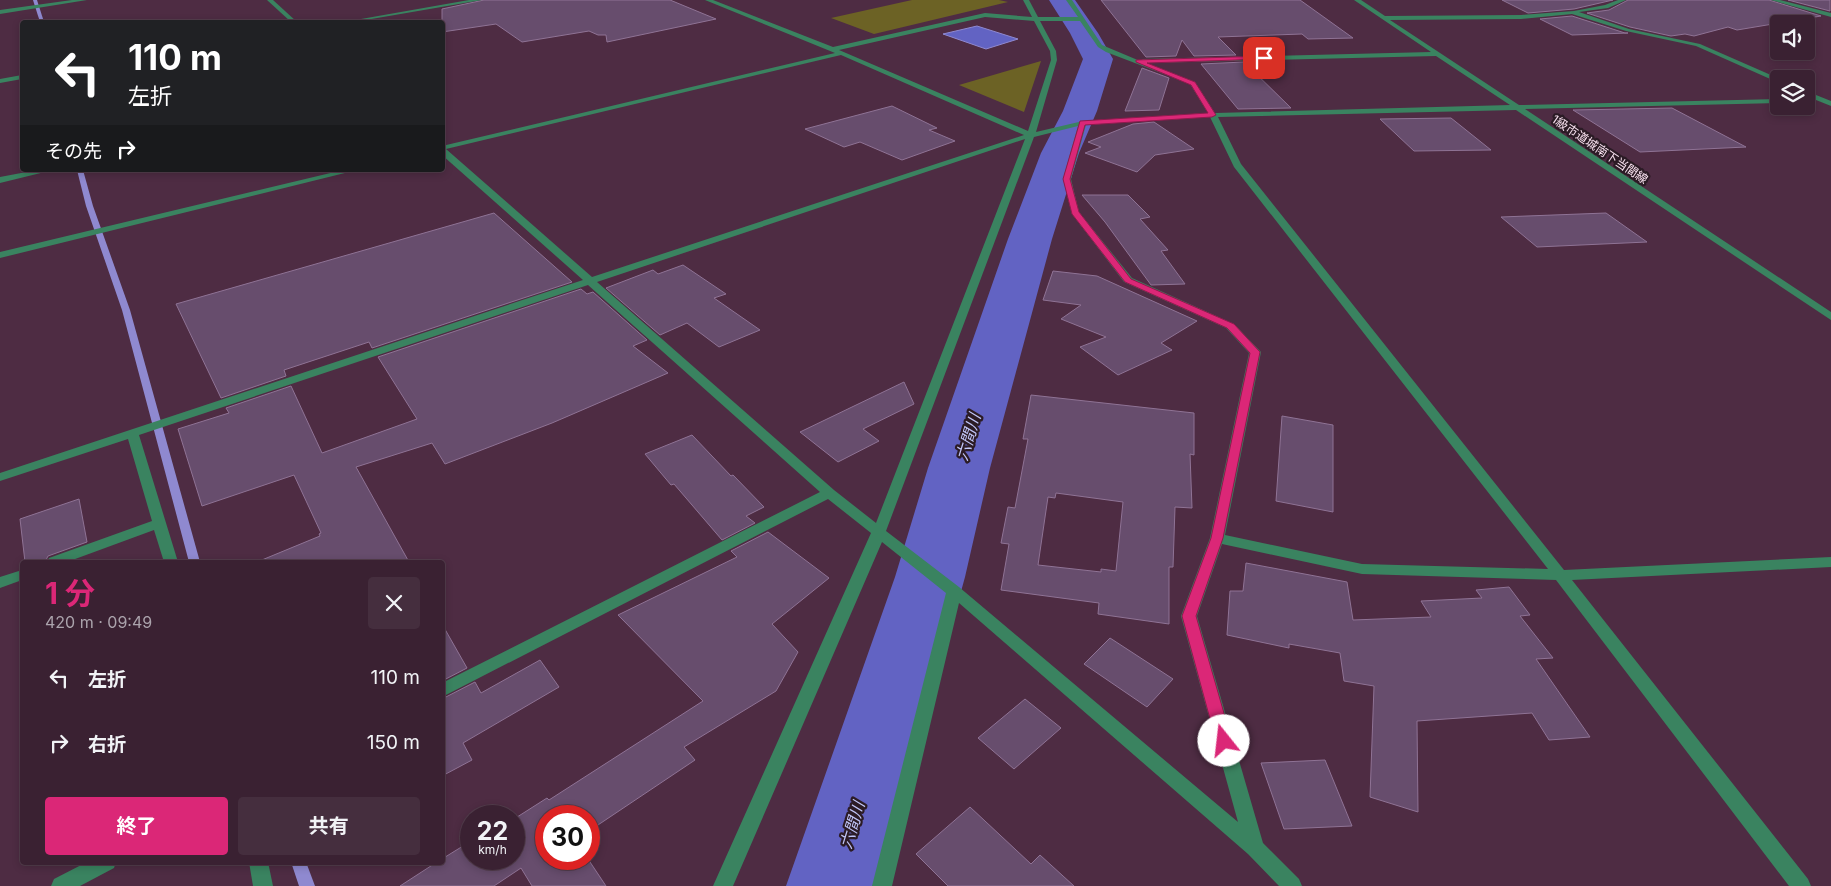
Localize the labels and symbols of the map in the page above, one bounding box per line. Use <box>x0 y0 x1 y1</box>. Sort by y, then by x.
pin <box>1243 37 1285 79</box>
street label: 1級市道城南下当間線 <box>1549 111 1651 187</box>
water label: 六間川 <box>951 409 985 463</box>
position arrow <box>1197 714 1249 766</box>
water label: 六間川 <box>835 797 869 851</box>
speed limit sign: 30 <box>535 805 600 870</box>

